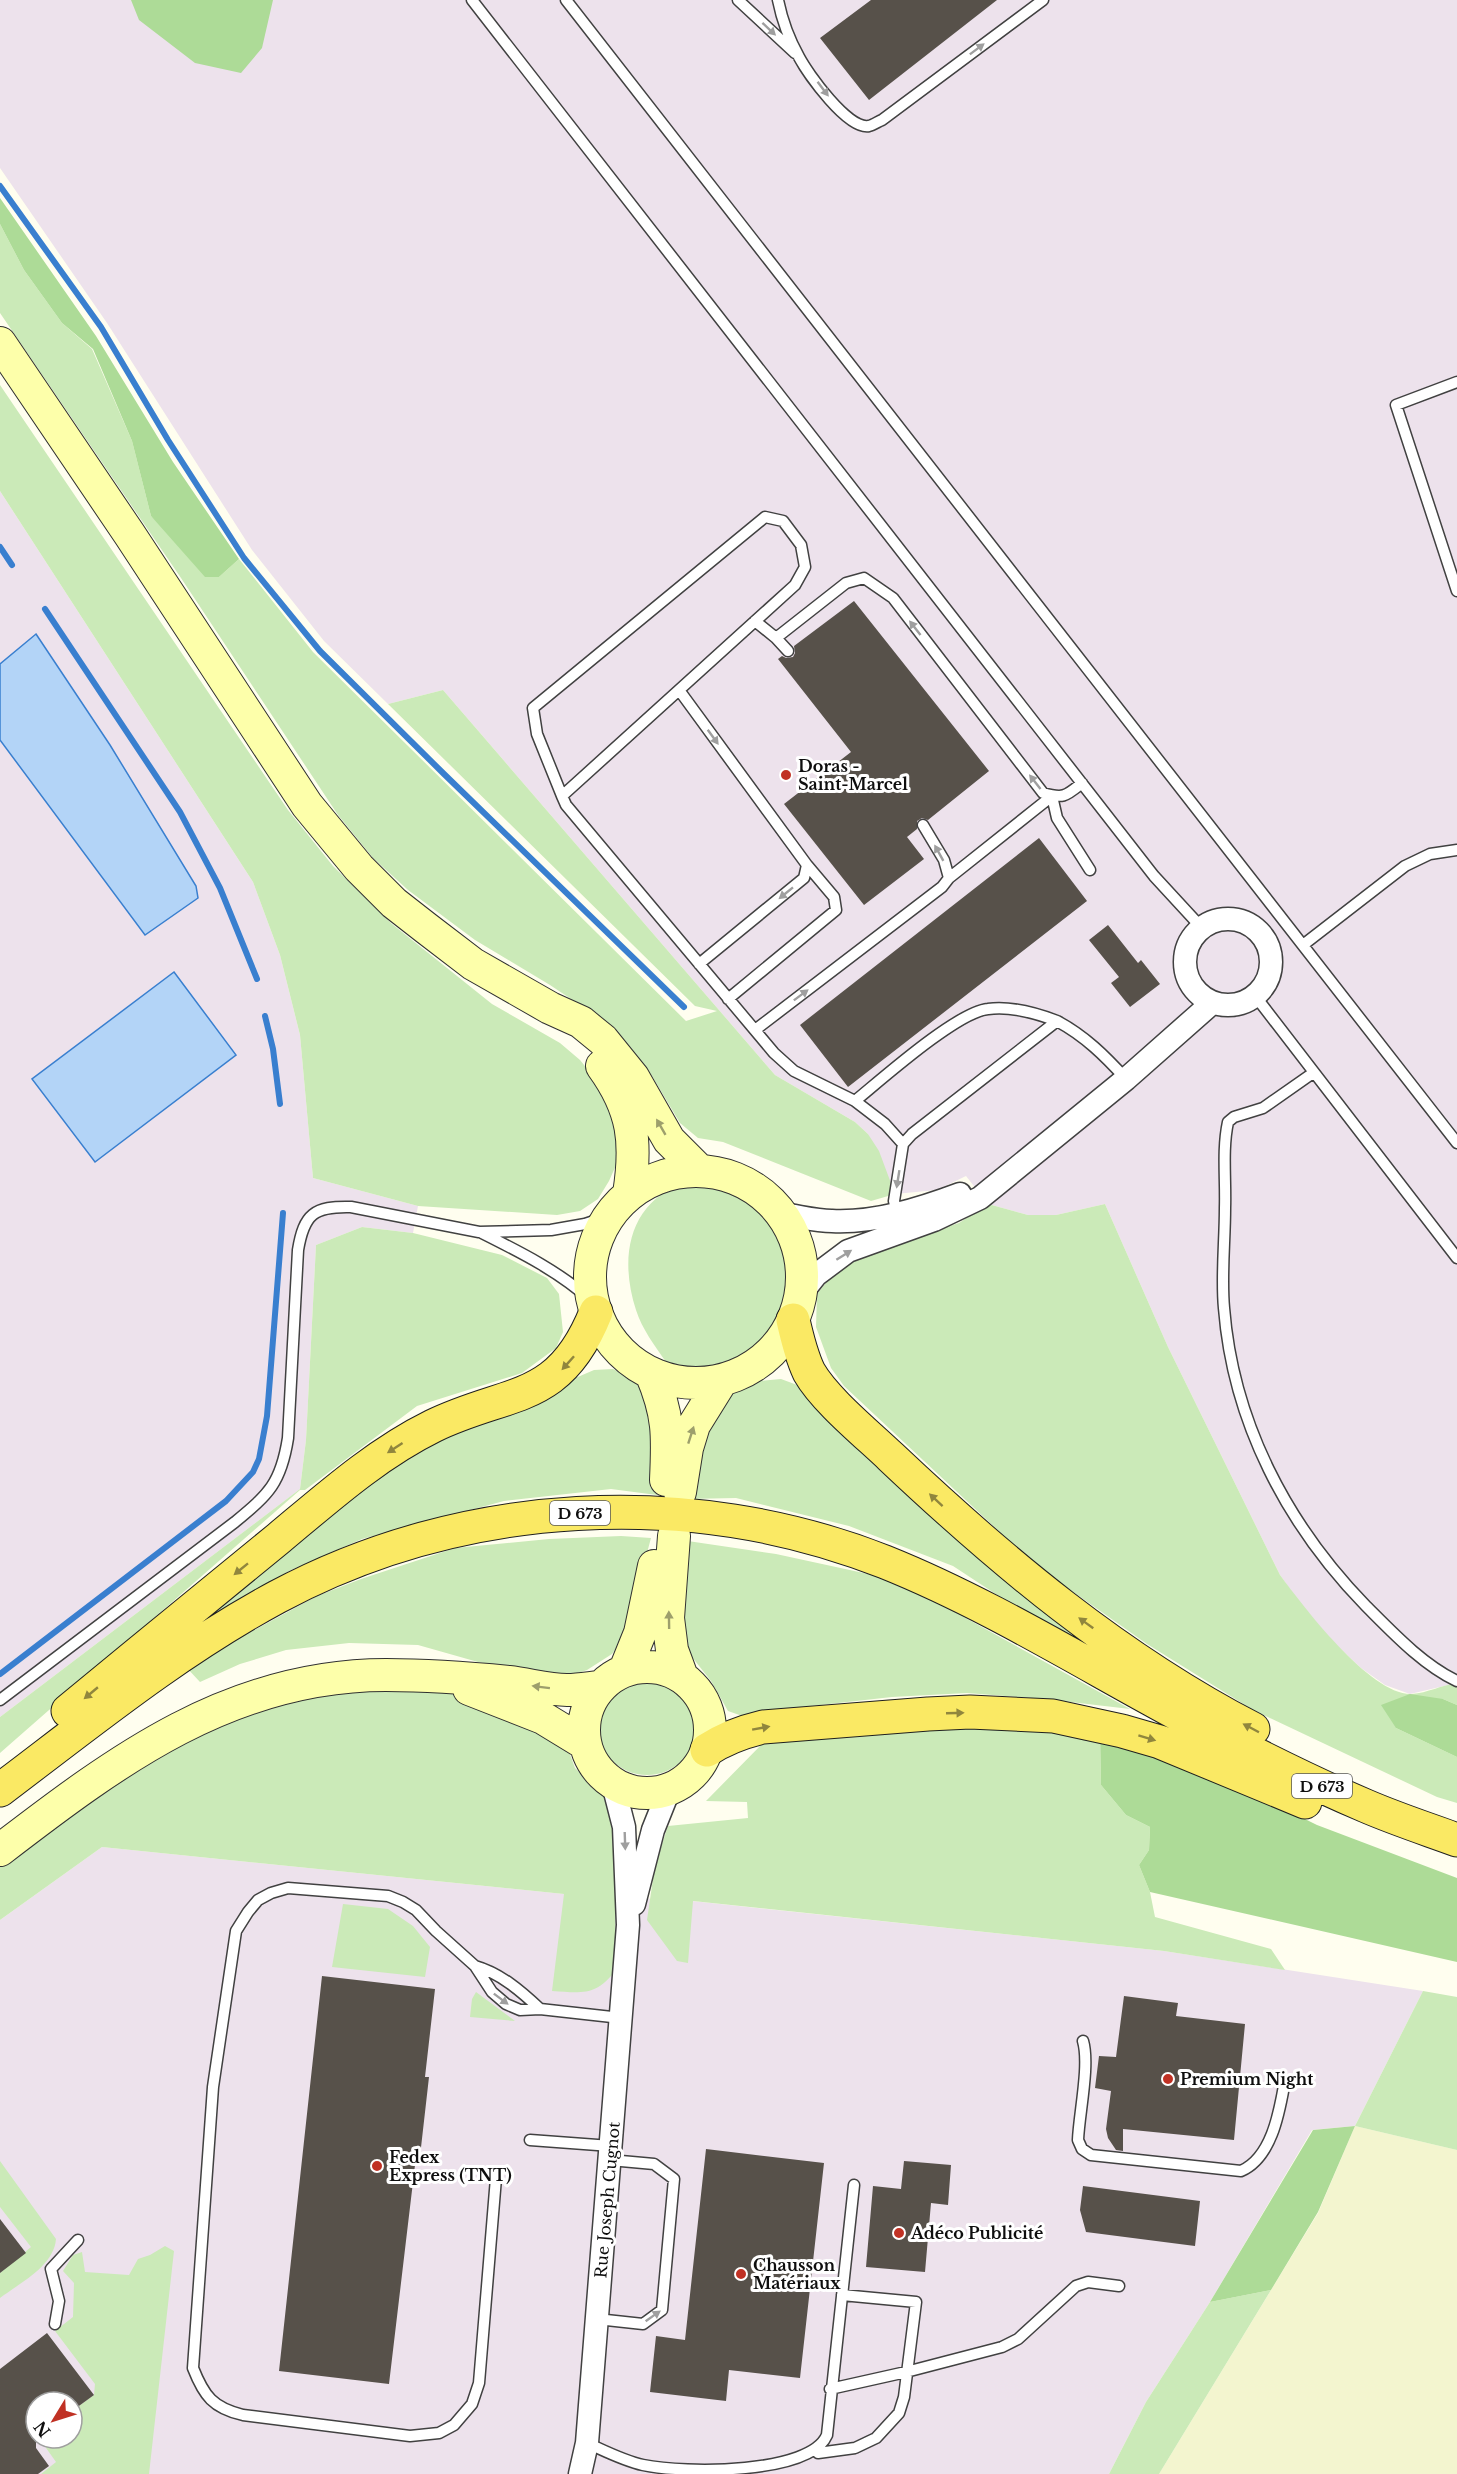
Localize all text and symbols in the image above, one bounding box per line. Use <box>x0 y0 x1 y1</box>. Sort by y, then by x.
one-way arrow <box>761 22 776 36</box>
one-way arrow <box>969 43 985 55</box>
one-way arrow <box>816 81 828 96</box>
one-way arrow <box>910 620 922 635</box>
one-way arrow <box>707 730 719 745</box>
place label: Doras - Saint-Marcel <box>798 756 908 794</box>
marker: Doras - Saint-Marcel <box>779 768 793 782</box>
one-way arrow <box>1028 774 1041 790</box>
one-way arrow <box>934 844 944 861</box>
one-way arrow <box>779 886 794 898</box>
one-way arrow <box>794 989 809 1001</box>
one-way arrow <box>656 1119 667 1135</box>
one-way arrow <box>893 1170 902 1189</box>
one-way arrow <box>835 1249 852 1260</box>
one-way arrow <box>562 1355 575 1370</box>
one-way arrow <box>687 1426 696 1444</box>
one-way arrow <box>386 1443 403 1454</box>
one-way arrow <box>929 1493 943 1507</box>
road number: D 673 <box>550 1501 610 1525</box>
one-way arrow <box>233 1562 249 1575</box>
one-way arrow <box>664 1611 673 1630</box>
one-way arrow <box>1079 1618 1094 1630</box>
one-way arrow <box>531 1682 550 1691</box>
one-way arrow <box>83 1686 99 1699</box>
one-way arrow <box>945 1708 964 1717</box>
one-way arrow <box>751 1723 770 1732</box>
one-way arrow <box>1242 1723 1259 1733</box>
one-way arrow <box>1138 1734 1156 1743</box>
road number: D 673 <box>1292 1774 1352 1798</box>
one-way arrow <box>620 1831 629 1850</box>
one-way arrow <box>493 1992 508 2004</box>
place label: Premium Night <box>1180 2069 1314 2089</box>
marker: Premium Night <box>1161 2072 1175 2086</box>
street label: Rue Joseph Cugnot <box>590 2121 624 2279</box>
place label: Fedex Express (TNT) <box>389 2147 512 2185</box>
marker: Fedex Express (TNT) <box>370 2159 384 2173</box>
place label: Adéco Publicité <box>910 2223 1043 2243</box>
marker: Adéco Publicité <box>892 2226 906 2240</box>
place label: Chausson Matériaux <box>753 2255 841 2293</box>
marker: Chausson Matériaux <box>734 2267 748 2281</box>
one-way arrow <box>645 2311 661 2322</box>
north arrow <box>24 2390 84 2450</box>
text: N <box>30 2417 55 2441</box>

